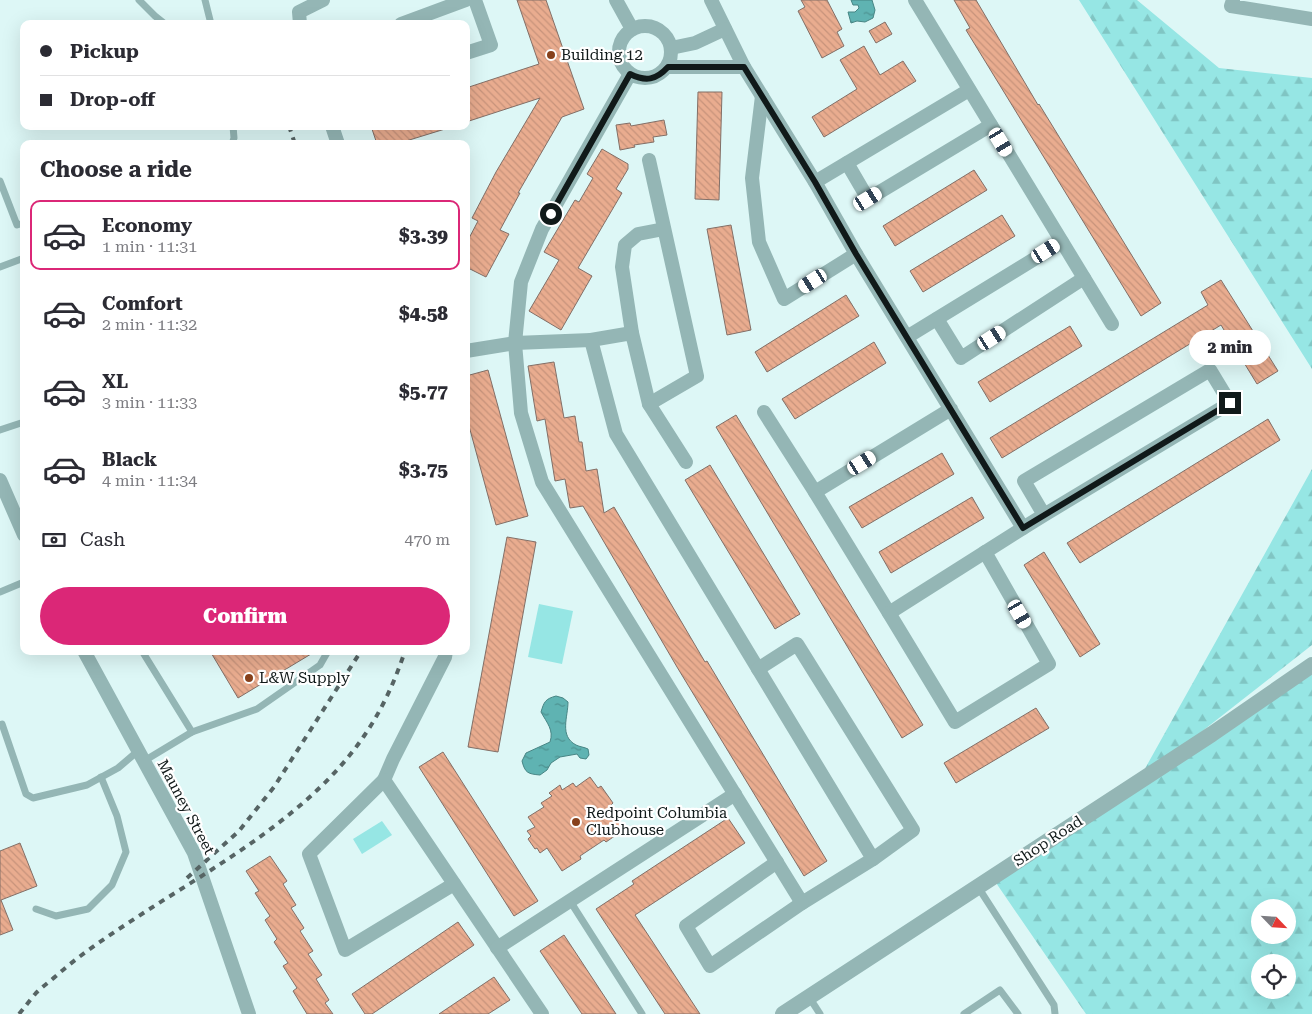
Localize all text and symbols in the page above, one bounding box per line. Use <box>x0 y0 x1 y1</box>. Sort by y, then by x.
text: Pickup <box>70 40 139 63</box>
place label: Building 12 <box>561 46 643 64</box>
marker: Building 12 <box>545 49 557 61</box>
text: Drop-off <box>70 88 155 111</box>
car <box>986 125 1015 159</box>
text: Choose a ride <box>40 157 192 182</box>
car <box>851 185 884 213</box>
route start <box>540 203 562 225</box>
icon: car <box>42 213 87 258</box>
text: Economy <box>102 214 192 237</box>
text: $3.39 <box>399 224 448 247</box>
text: 1 min · 11:31 <box>102 237 197 256</box>
car <box>1029 237 1062 265</box>
car <box>796 267 829 295</box>
icon: car <box>42 291 87 336</box>
text: Comfort <box>102 292 183 315</box>
text: $4.58 <box>399 302 448 325</box>
text: 2 min · 11:32 <box>102 315 197 334</box>
car <box>975 324 1008 352</box>
callout: 2 min <box>1189 330 1271 366</box>
text: 2 min <box>1208 338 1252 357</box>
icon: car <box>42 369 87 414</box>
text: XL <box>102 370 128 393</box>
text: $5.77 <box>399 380 448 403</box>
route end <box>1219 392 1241 414</box>
text: 3 min · 11:33 <box>102 393 197 412</box>
icon: car <box>42 447 87 492</box>
text: Black <box>102 448 157 471</box>
car <box>845 449 878 477</box>
text: $3.75 <box>399 458 448 481</box>
text: 4 min · 11:34 <box>102 471 197 490</box>
icon: cash <box>40 526 68 554</box>
text: Cash <box>80 528 125 551</box>
text: 470 m <box>404 530 450 549</box>
button: Confirm <box>40 587 450 645</box>
car <box>1006 597 1033 631</box>
place label: L&W Supply <box>259 669 350 687</box>
marker: L&W Supply <box>243 672 255 684</box>
street label: Mauney Street <box>153 756 219 858</box>
place label: Redpoint Columbia Clubhouse <box>586 804 727 839</box>
street label: Shop Road <box>1010 812 1086 870</box>
marker: Redpoint Columbia Clubhouse <box>570 816 582 828</box>
north arrow <box>1251 899 1296 944</box>
map controls <box>1251 899 1296 999</box>
button: locate <box>1251 954 1296 999</box>

